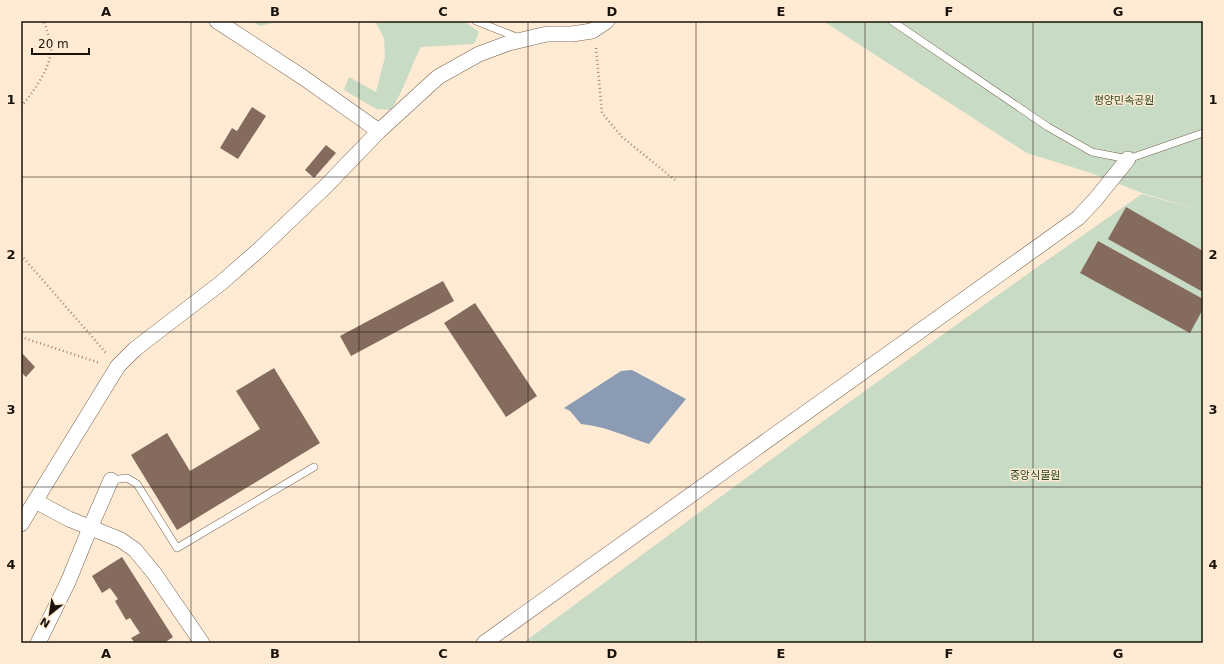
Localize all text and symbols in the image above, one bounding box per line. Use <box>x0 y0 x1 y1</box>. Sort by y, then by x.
text: A <box>101 4 111 19</box>
text: B <box>270 4 280 19</box>
text: C <box>438 4 448 19</box>
text: D <box>607 4 618 19</box>
text: E <box>777 4 785 19</box>
text: F <box>945 4 953 19</box>
text: G <box>1113 4 1123 19</box>
scale bar <box>32 30 89 56</box>
text: 20 m <box>38 37 69 51</box>
text: 1 <box>6 92 16 107</box>
text: 1 <box>1208 92 1218 107</box>
park label: 평양민속공원 <box>1094 94 1154 107</box>
text: 2 <box>6 247 16 262</box>
text: 2 <box>1208 247 1218 262</box>
text: 3 <box>6 402 16 417</box>
text: 3 <box>1208 402 1218 417</box>
park label: 중앙식물원 <box>1010 469 1060 482</box>
text: 4 <box>6 557 16 572</box>
text: 4 <box>1208 557 1218 572</box>
north arrow <box>30 594 70 634</box>
text: N <box>38 614 52 630</box>
text: A <box>101 646 111 661</box>
text: B <box>270 646 280 661</box>
text: C <box>438 646 448 661</box>
text: D <box>607 646 618 661</box>
text: E <box>777 646 785 661</box>
text: F <box>945 646 953 661</box>
text: G <box>1113 646 1123 661</box>

